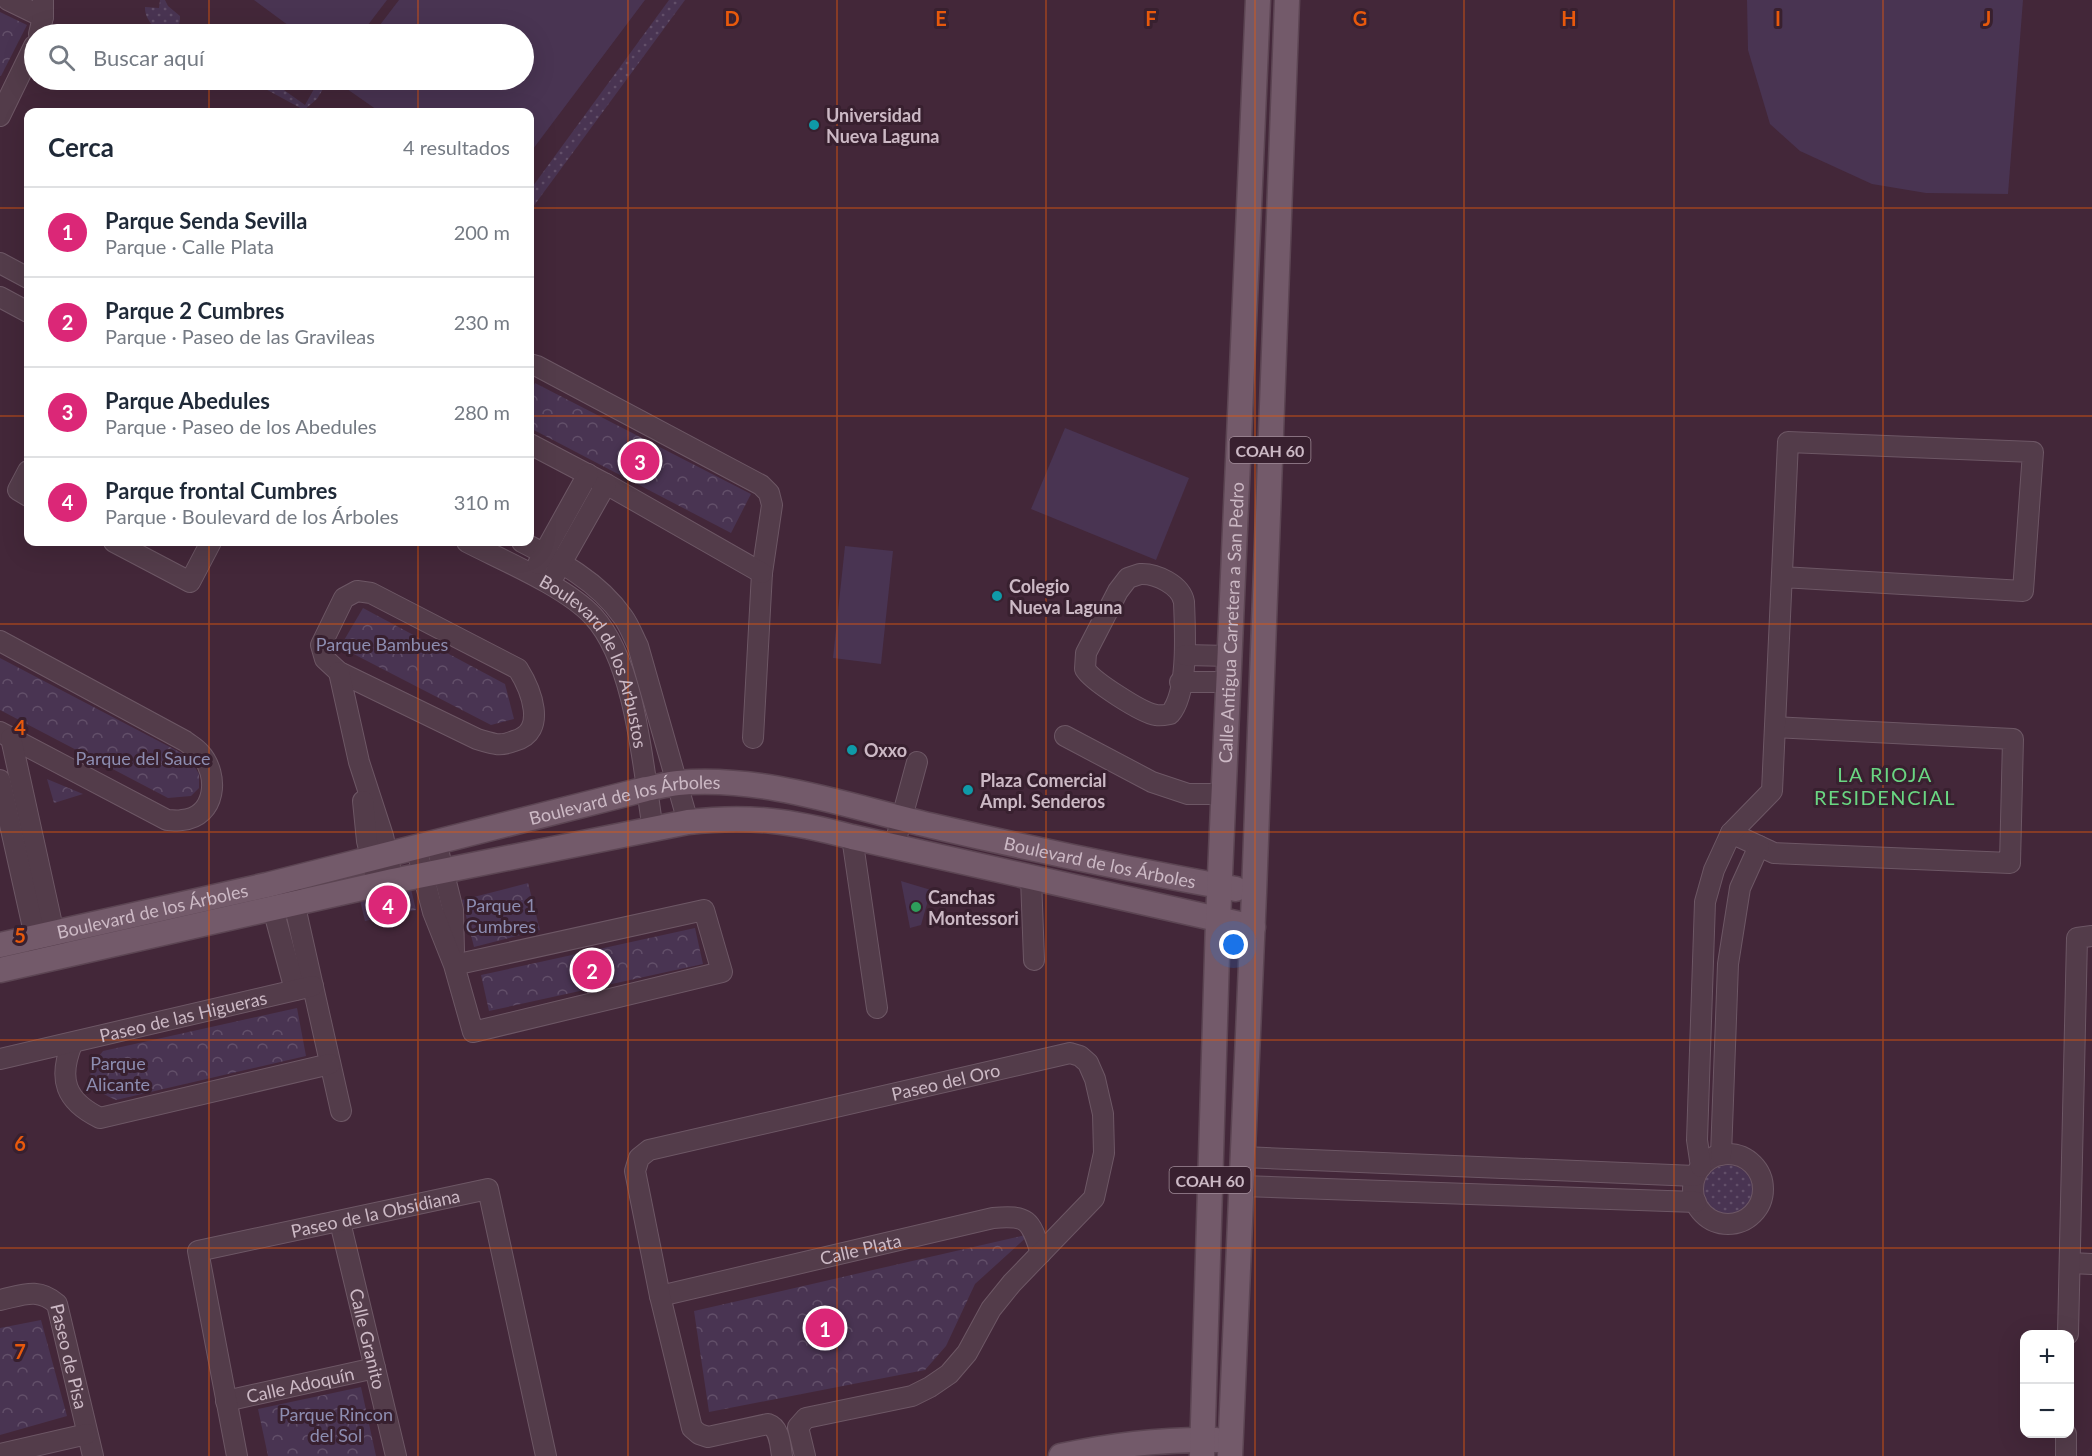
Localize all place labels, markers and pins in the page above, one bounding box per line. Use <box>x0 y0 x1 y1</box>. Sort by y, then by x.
place label: Universidad Nueva Laguna <box>826 104 939 147</box>
marker: Universidad Nueva Laguna <box>807 118 821 132</box>
pin: 3 <box>620 438 660 484</box>
place label: Colegio Nueva Laguna <box>1009 575 1122 618</box>
marker: Colegio Nueva Laguna <box>990 589 1004 603</box>
place label: Oxxo <box>864 739 907 761</box>
marker: Oxxo <box>845 743 859 757</box>
place label: Plaza Comercial Ampl. Senderos <box>979 769 1107 812</box>
marker: Plaza Comercial Ampl. Senderos <box>961 783 975 797</box>
pin: 4 <box>368 882 408 928</box>
place label: Canchas Montessori <box>928 886 1019 929</box>
marker: Canchas Montessori <box>909 900 923 914</box>
pin: 2 <box>572 948 612 992</box>
pin: 1 <box>806 1306 844 1350</box>

